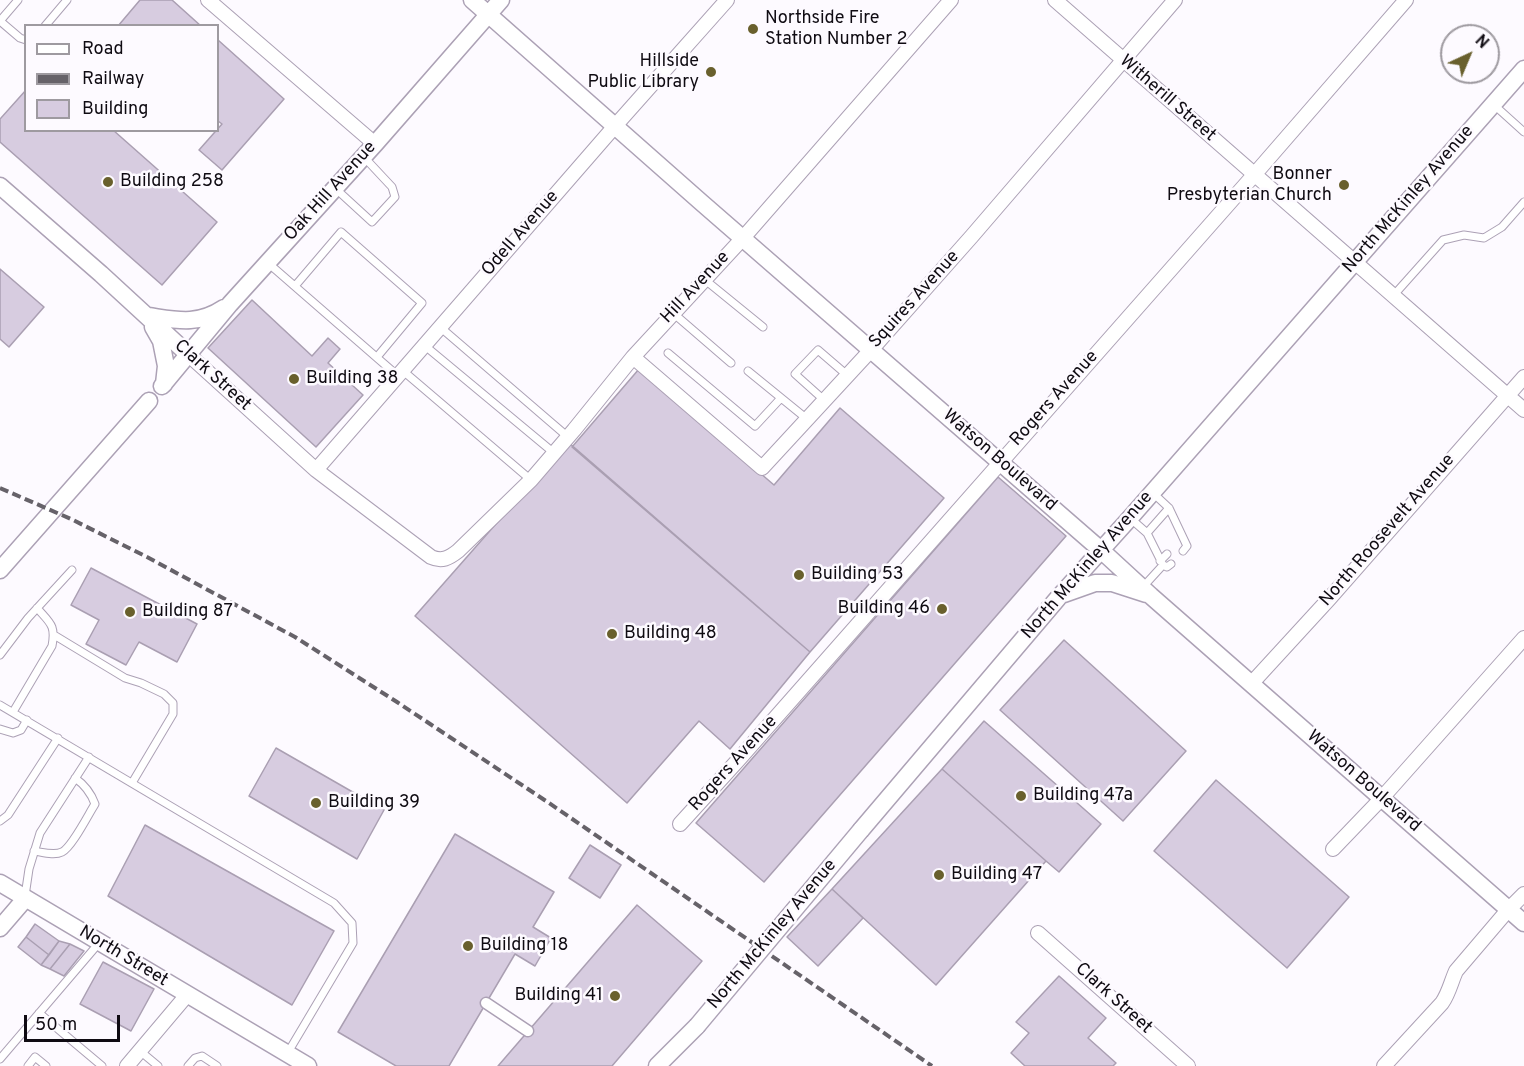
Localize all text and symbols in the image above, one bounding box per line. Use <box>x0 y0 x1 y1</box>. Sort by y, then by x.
place label: Northside Fire Station Number 2 <box>765 8 908 50</box>
marker: Northside Fire Station Number 2 <box>746 22 760 36</box>
legend <box>24 24 219 132</box>
north arrow <box>1440 24 1500 84</box>
text: N <box>1470 31 1492 54</box>
text: Road <box>82 38 124 61</box>
place label: Hillside Public Library <box>587 51 699 94</box>
street label: Witherill Street <box>1114 51 1220 147</box>
marker: Hillside Public Library <box>704 65 718 79</box>
text: Railway <box>82 68 144 91</box>
text: Building <box>82 98 148 121</box>
street label: North McKinley Avenue <box>1339 122 1479 278</box>
street label: Oak Hill Avenue <box>280 138 382 246</box>
place label: Bonner Presbyterian Church <box>1167 164 1332 207</box>
place label: Building 258 <box>120 171 224 193</box>
marker: Building 258 <box>101 175 115 189</box>
marker: Bonner Presbyterian Church <box>1337 178 1351 192</box>
street label: Odell Avenue <box>478 187 564 281</box>
street label: Hill Avenue <box>657 247 735 329</box>
street label: Squires Avenue <box>865 247 965 353</box>
street label: Clark Street <box>169 336 255 416</box>
street label: Rogers Avenue <box>1006 347 1104 451</box>
place label: Building 38 <box>306 368 399 390</box>
marker: Building 38 <box>287 372 301 386</box>
street label: Watson Boulevard <box>937 405 1061 517</box>
street label: North Roosevelt Avenue <box>1316 450 1460 612</box>
street label: North McKinley Avenue <box>1018 488 1158 644</box>
place label: Building 53 <box>811 564 904 586</box>
marker: Building 53 <box>792 568 806 582</box>
place label: Building 46 <box>837 598 930 620</box>
place label: Building 87 <box>142 601 233 623</box>
marker: Building 46 <box>935 602 949 616</box>
marker: Building 87 <box>123 605 137 619</box>
place label: Building 48 <box>624 623 717 645</box>
marker: Building 48 <box>605 627 619 641</box>
street label: Rogers Avenue <box>685 712 783 816</box>
street label: Watson Boulevard <box>1301 726 1425 838</box>
place label: Building 47a <box>1033 785 1133 807</box>
marker: Building 47a <box>1014 789 1028 803</box>
place label: Building 39 <box>328 792 420 814</box>
marker: Building 39 <box>309 796 323 810</box>
street label: North McKinley Avenue <box>704 856 842 1014</box>
place label: Building 47 <box>951 864 1042 886</box>
marker: Building 47 <box>932 868 946 882</box>
street label: North Street <box>74 922 172 992</box>
place label: Building 18 <box>480 935 568 957</box>
marker: Building 18 <box>461 939 475 953</box>
street label: Clark Street <box>1070 959 1156 1039</box>
place label: Building 41 <box>514 985 603 1007</box>
marker: Building 41 <box>608 989 622 1003</box>
scale bar <box>27 1003 123 1041</box>
text: 50 m <box>35 1014 77 1037</box>

